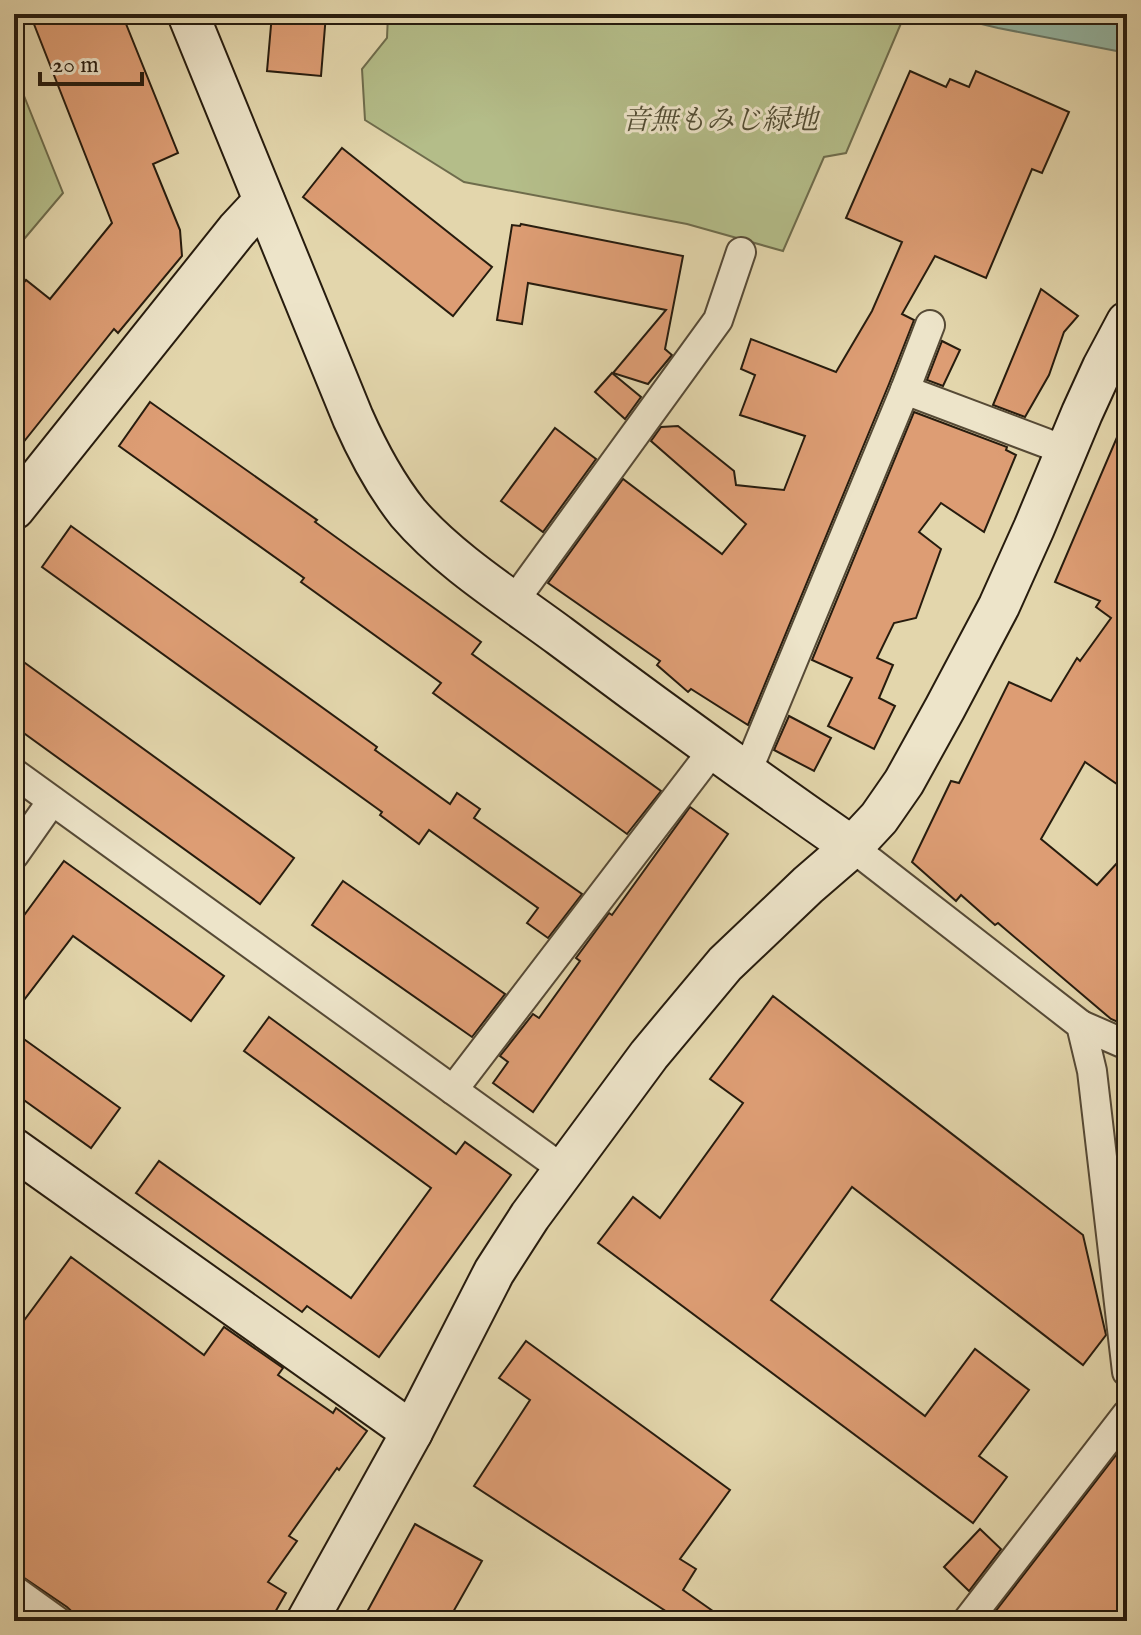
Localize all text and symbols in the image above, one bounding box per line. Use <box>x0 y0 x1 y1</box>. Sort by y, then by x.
scale bar <box>40 36 142 86</box>
text: 20 m <box>52 50 99 81</box>
park label: 音無もみじ緑地 <box>622 104 821 139</box>

